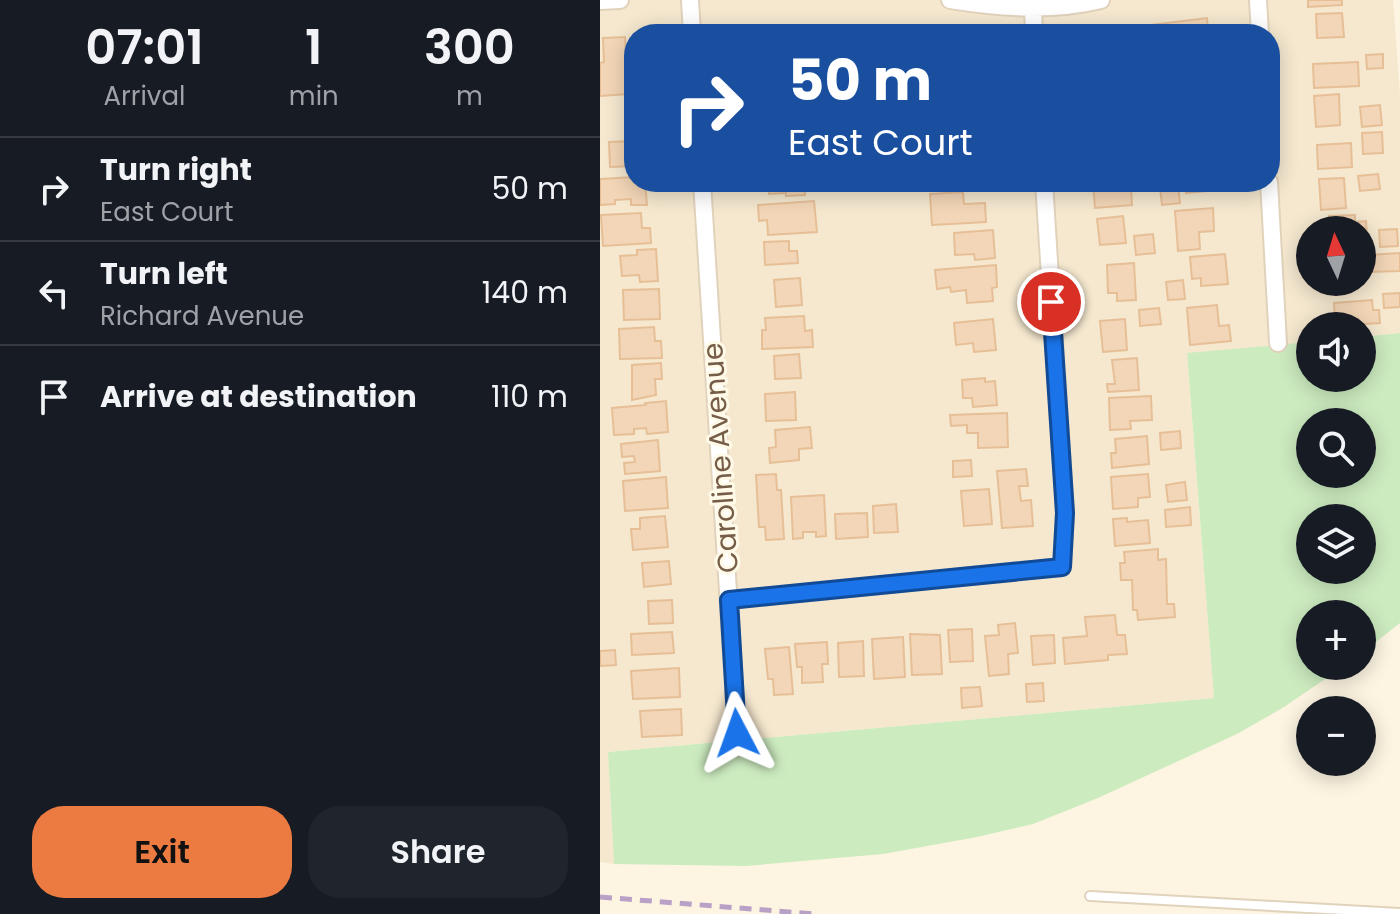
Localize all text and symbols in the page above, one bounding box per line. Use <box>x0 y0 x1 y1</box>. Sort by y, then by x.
text: 07:01 <box>85 14 204 81</box>
text: 1 <box>305 14 322 81</box>
text: 300 <box>424 14 515 81</box>
text: 50 m <box>788 41 932 120</box>
icon: right <box>656 56 760 160</box>
text: Arrival <box>103 78 185 114</box>
text: min <box>289 78 339 114</box>
text: m <box>456 78 483 114</box>
text: East Court <box>788 117 973 168</box>
text: Turn right <box>100 148 252 191</box>
icon: right <box>32 167 76 211</box>
text: 50 m <box>491 167 568 210</box>
text: East Court <box>100 194 233 230</box>
north arrow <box>1296 216 1376 296</box>
map controls <box>1296 216 1376 776</box>
text: Turn left <box>100 252 228 295</box>
pin <box>1017 268 1085 336</box>
icon: left <box>32 271 76 315</box>
text: 140 m <box>482 271 568 314</box>
icon: arrive <box>1029 280 1073 324</box>
text: Richard Avenue <box>100 298 304 334</box>
button: sound <box>1296 312 1376 392</box>
street label: Caroline Avenue <box>693 342 748 574</box>
icon: arrive <box>32 375 76 419</box>
text: Arrive at destination <box>100 375 417 418</box>
text: 110 m <box>491 375 568 418</box>
button: search <box>1296 408 1376 488</box>
button: layers <box>1296 504 1376 584</box>
button: + <box>1296 600 1376 680</box>
position arrow <box>695 691 779 775</box>
button: − <box>1296 696 1376 776</box>
button: Exit <box>32 806 292 898</box>
button: Share <box>308 806 568 898</box>

